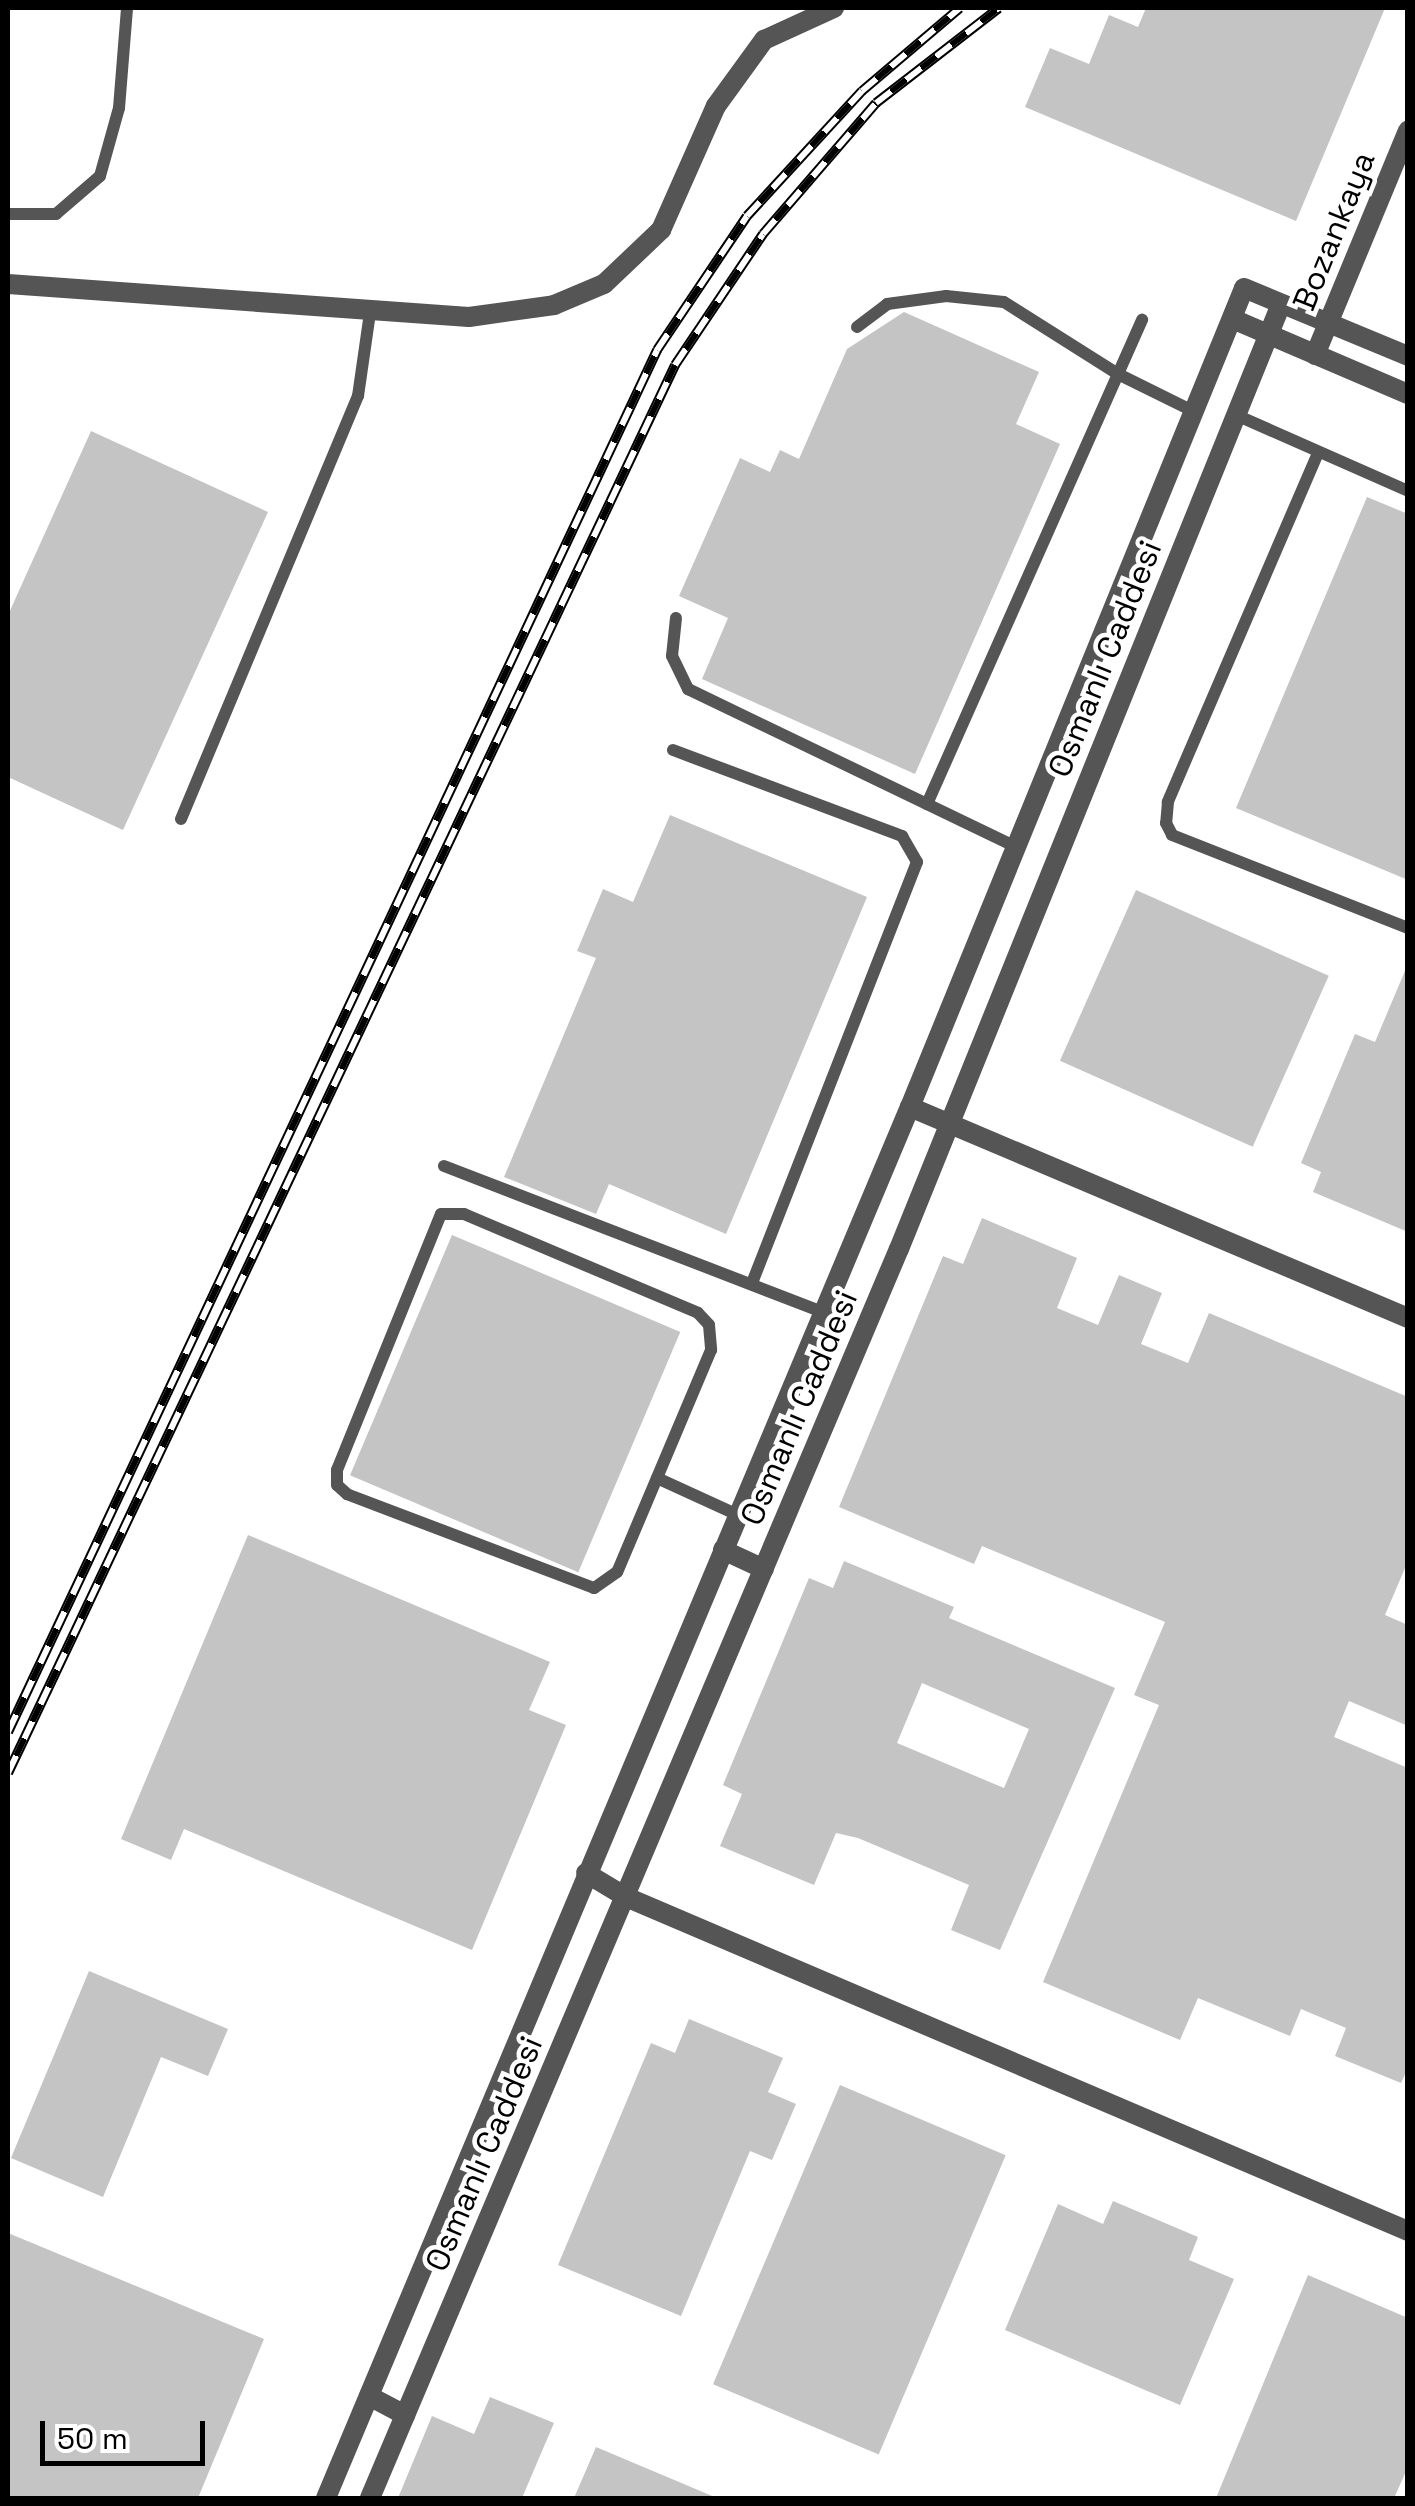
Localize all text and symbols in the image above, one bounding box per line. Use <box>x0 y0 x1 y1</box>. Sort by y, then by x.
street label: Bozankaya <box>1285 146 1383 316</box>
street label: Osmanlı Caddesi <box>1040 535 1170 783</box>
street label: Osmanlı Caddesi <box>732 1285 866 1531</box>
street label: Osmanlı Caddesi <box>417 2031 551 2277</box>
scale bar <box>45 2401 210 2463</box>
text: 50 m <box>57 2419 128 2458</box>

